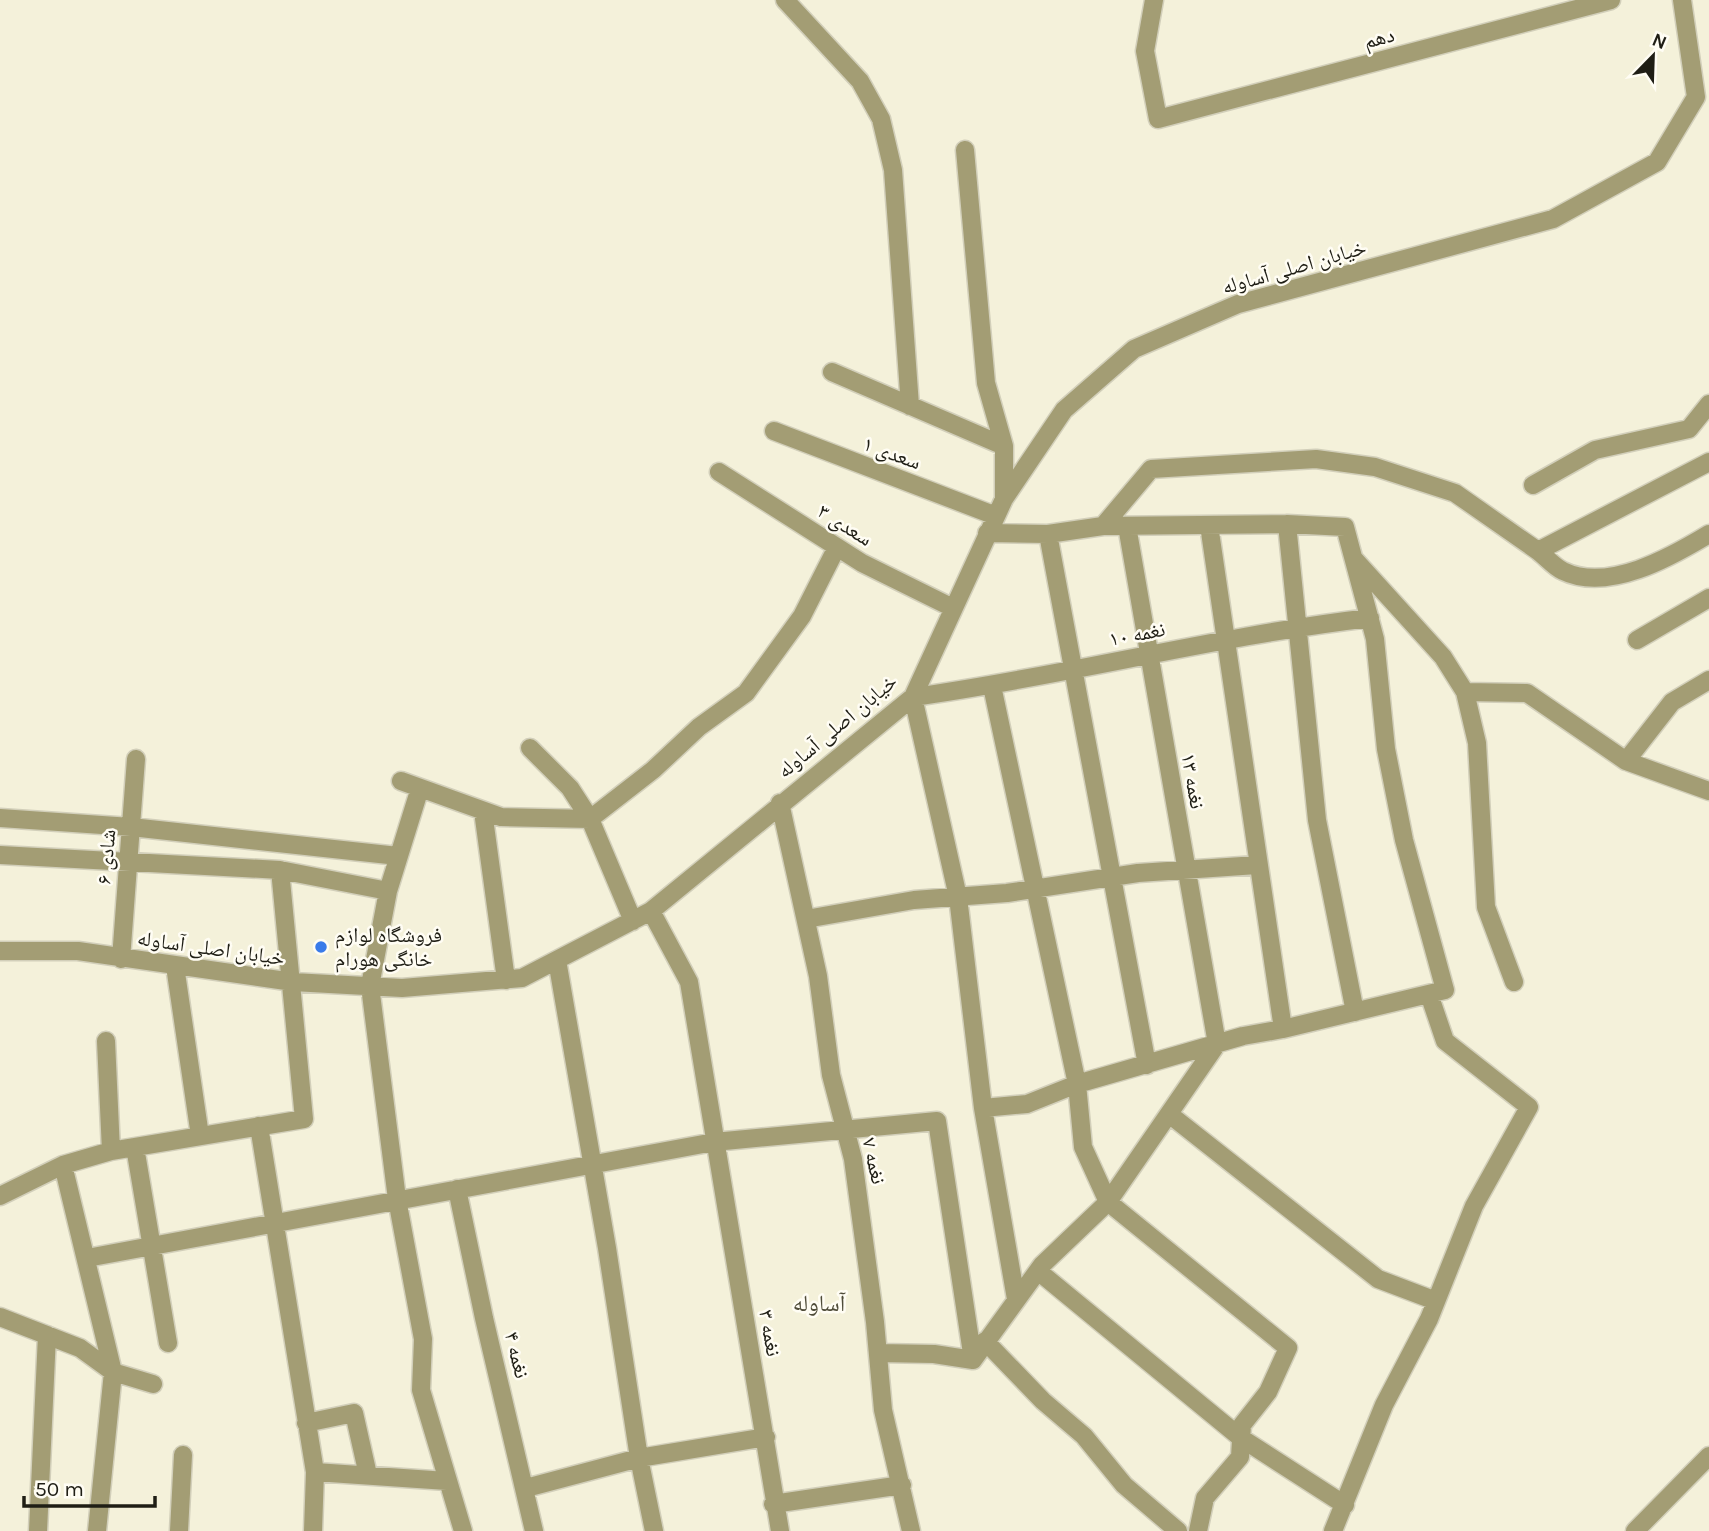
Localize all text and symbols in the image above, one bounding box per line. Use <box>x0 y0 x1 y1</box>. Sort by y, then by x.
north arrow <box>1618 21 1688 91</box>
street label: دهم <box>1361 22 1397 55</box>
text: N <box>1649 28 1670 54</box>
street label: خیابان اصلی آساوله <box>1219 235 1369 300</box>
street label: سعدی ۱ <box>860 431 924 475</box>
street label: سعدی ۳ <box>813 499 877 551</box>
street label: نغمه ۱۰ <box>1107 617 1167 651</box>
street label: خیابان اصلی آساوله <box>772 669 902 784</box>
street label: نغمه ۱۳ <box>1176 751 1210 811</box>
street label: شادی ۶ <box>92 828 120 886</box>
place label: فروشگاه لوازم خانگی هورام <box>335 923 442 973</box>
street label: خیابان اصلی آساوله <box>136 926 286 971</box>
marker: فروشگاه لوازم خانگی هورام <box>313 939 329 955</box>
street label: نغمه ۷ <box>857 1135 891 1187</box>
district label: آساوله <box>793 1290 846 1317</box>
street label: نغمه ۳ <box>754 1308 786 1358</box>
street label: نغمه ۴ <box>500 1329 534 1381</box>
scale bar <box>24 1464 156 1508</box>
text: 50 m <box>35 1477 84 1501</box>

